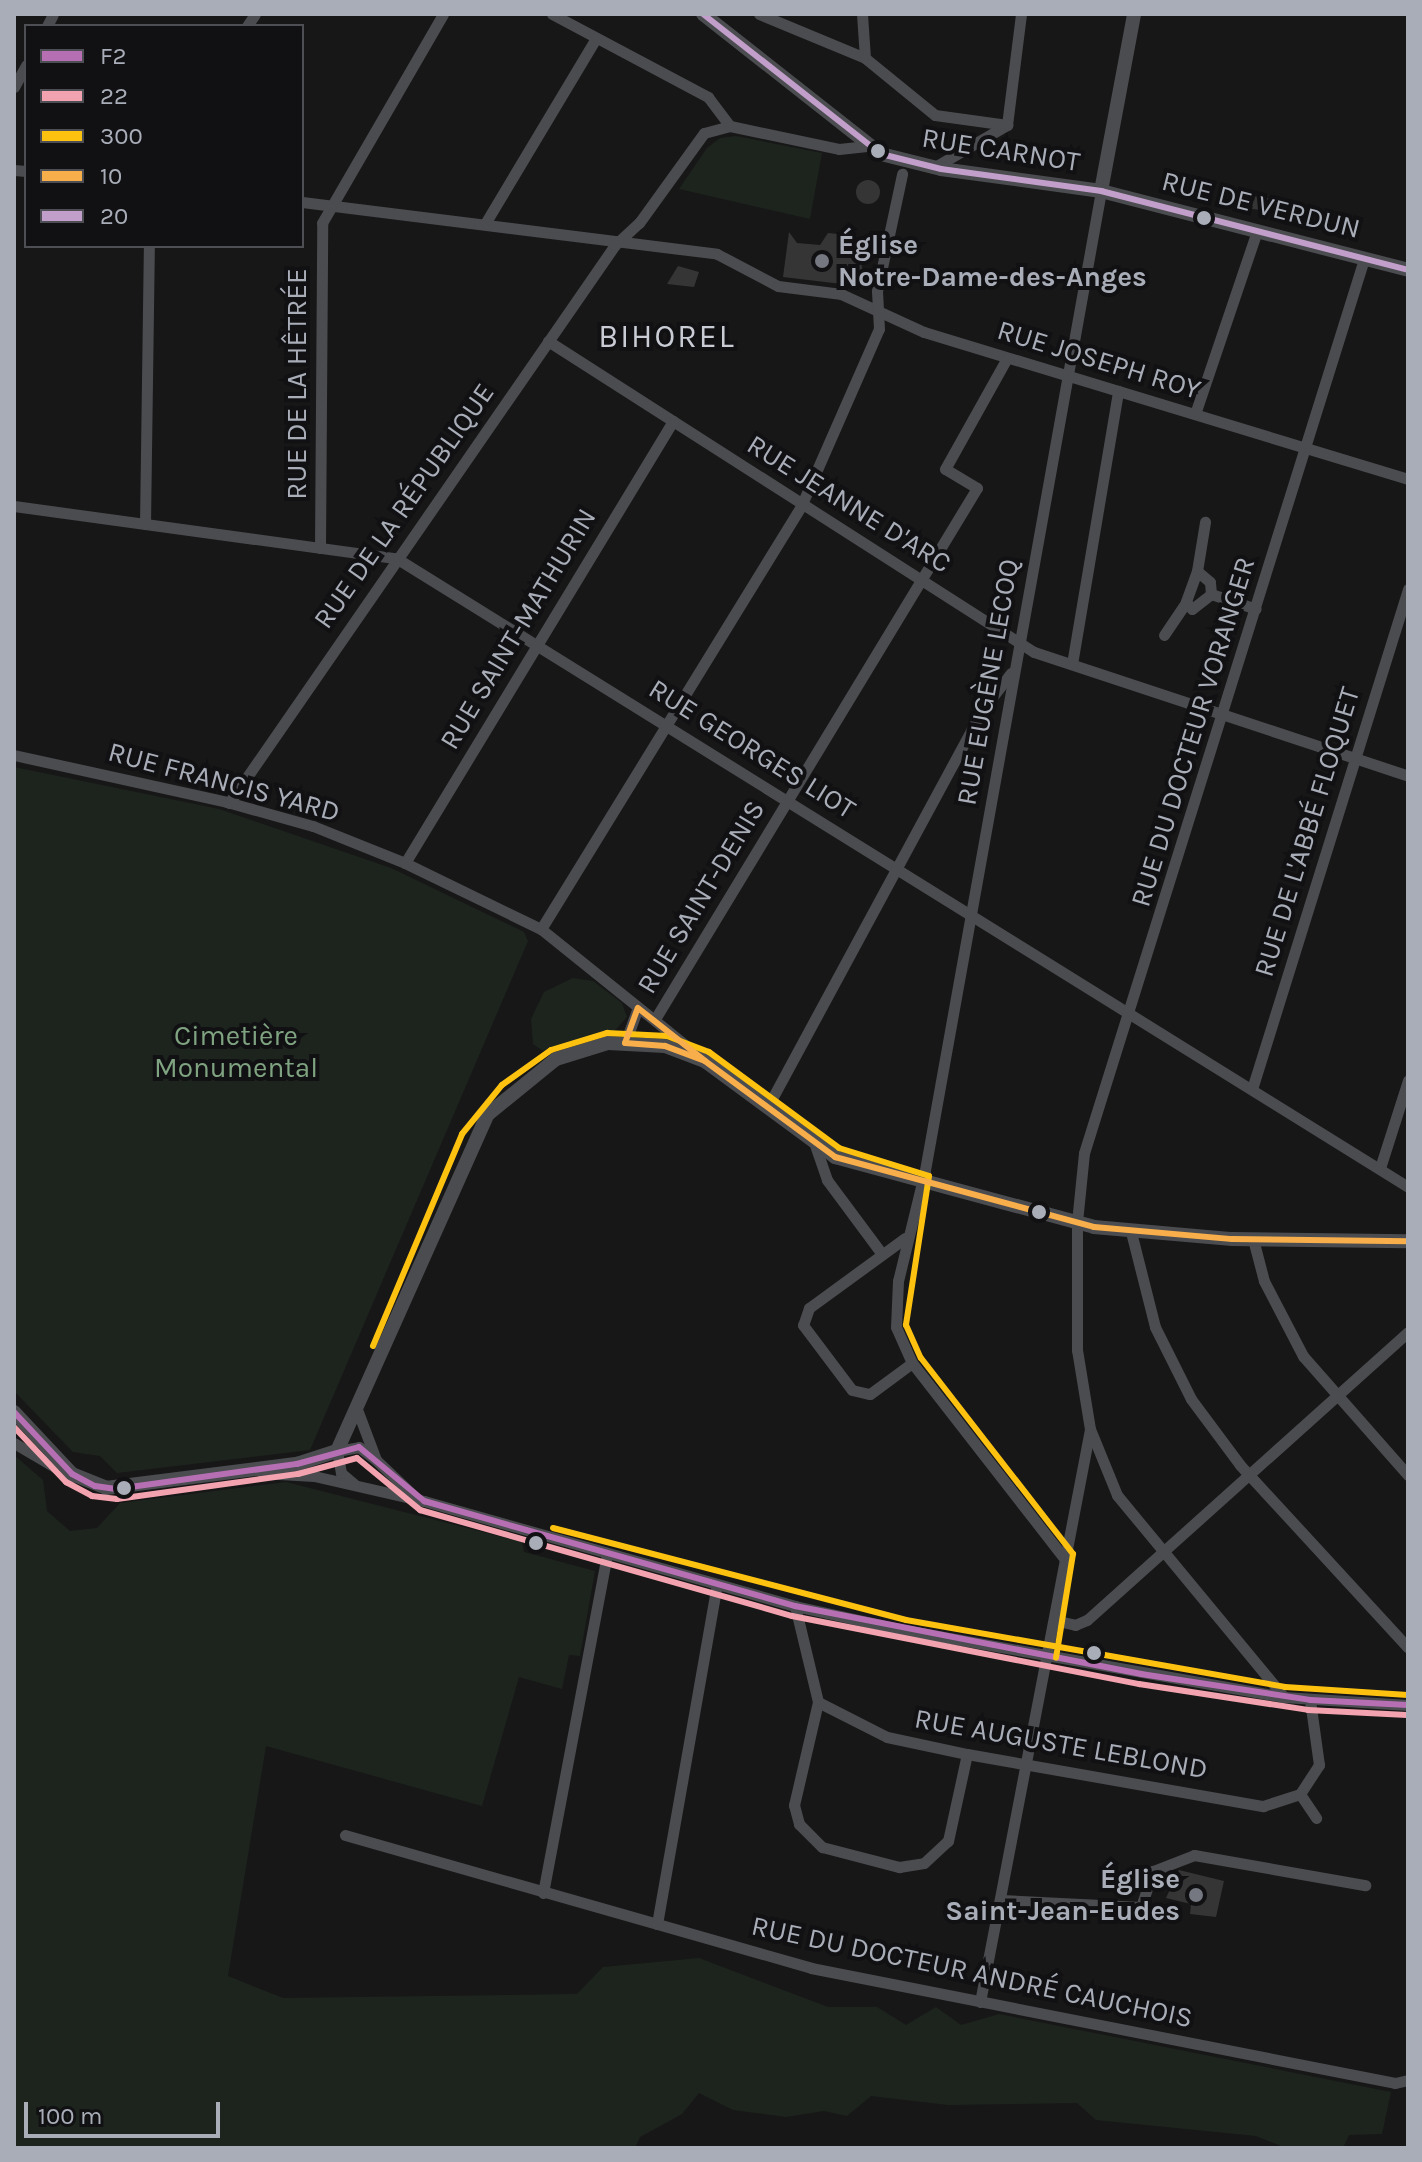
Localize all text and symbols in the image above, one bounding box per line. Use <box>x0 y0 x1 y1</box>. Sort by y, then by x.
legend <box>24 24 304 248</box>
text: F2 <box>100 42 126 70</box>
text: 22 <box>100 82 128 110</box>
street label: RUE CARNOT <box>920 121 1082 179</box>
text: 300 <box>100 122 143 150</box>
unlabelled marker <box>870 143 886 159</box>
text: 10 <box>100 162 122 190</box>
street label: RUE DE VERDUN <box>1158 164 1364 246</box>
text: 20 <box>100 202 128 230</box>
unlabelled marker <box>1196 210 1212 226</box>
place label: Église Notre-Dame-des-Anges <box>838 228 1147 294</box>
marker: Église Notre-Dame-des-Anges <box>813 252 831 270</box>
street label: RUE DE LA HÊTRÉE <box>280 268 314 500</box>
street label: RUE JOSEPH ROY <box>993 313 1205 407</box>
district label: BIHOREL <box>598 318 736 356</box>
street label: RUE DE LA RÉPUBLIQUE <box>307 377 501 635</box>
street label: RUE JEANNE D'ARC <box>741 428 957 580</box>
street label: RUE SAINT-MATHURIN <box>433 502 603 756</box>
street label: RUE DU DOCTEUR VORANGER <box>1124 553 1262 911</box>
street label: RUE EUGÈNE LECOQ <box>950 556 1026 808</box>
street label: RUE GEORGES LIOT <box>643 672 861 826</box>
street label: RUE DE L'ABBÉ FLOQUET <box>1247 683 1367 981</box>
street label: RUE FRANCIS YARD <box>104 735 344 829</box>
street label: RUE SAINT-DENIS <box>630 794 772 1000</box>
park label: Cimetière Monumental <box>154 1019 318 1085</box>
unlabelled marker <box>1031 1204 1047 1220</box>
unlabelled marker <box>116 1480 132 1496</box>
unlabelled marker <box>528 1535 544 1551</box>
unlabelled marker <box>1086 1645 1102 1661</box>
street label: RUE AUGUSTE LEBLOND <box>912 1702 1210 1786</box>
place label: Église Saint-Jean-Eudes <box>945 1862 1180 1928</box>
marker: Église Saint-Jean-Eudes <box>1187 1886 1205 1904</box>
street label: RUE DU DOCTEUR ANDRÉ CAUCHOIS <box>748 1909 1196 2035</box>
scale bar <box>28 2086 224 2136</box>
text: 100 m <box>38 2102 103 2130</box>

